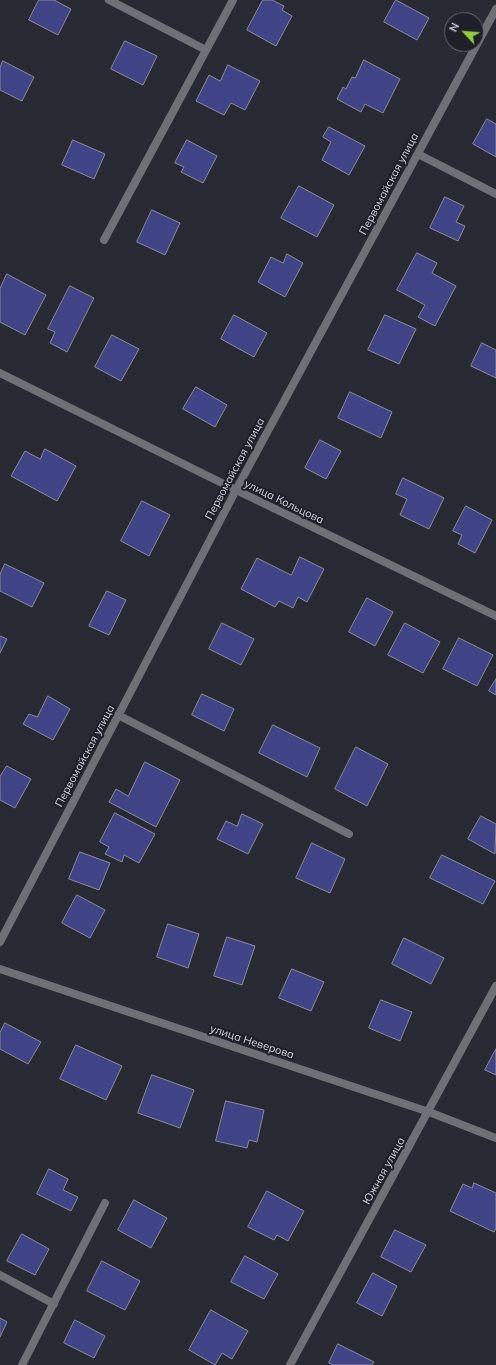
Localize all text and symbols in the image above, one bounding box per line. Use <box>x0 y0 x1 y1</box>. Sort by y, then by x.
north arrow <box>444 12 484 52</box>
text: N <box>446 20 462 34</box>
street label: Первомайская улица <box>357 131 421 237</box>
street label: Первомайская улица <box>203 416 267 522</box>
street label: улица Кольцова <box>242 477 326 527</box>
street label: Первомайская улица <box>53 703 117 809</box>
street label: улица Неверова <box>208 1022 296 1062</box>
street label: Южная улица <box>360 1135 408 1207</box>

